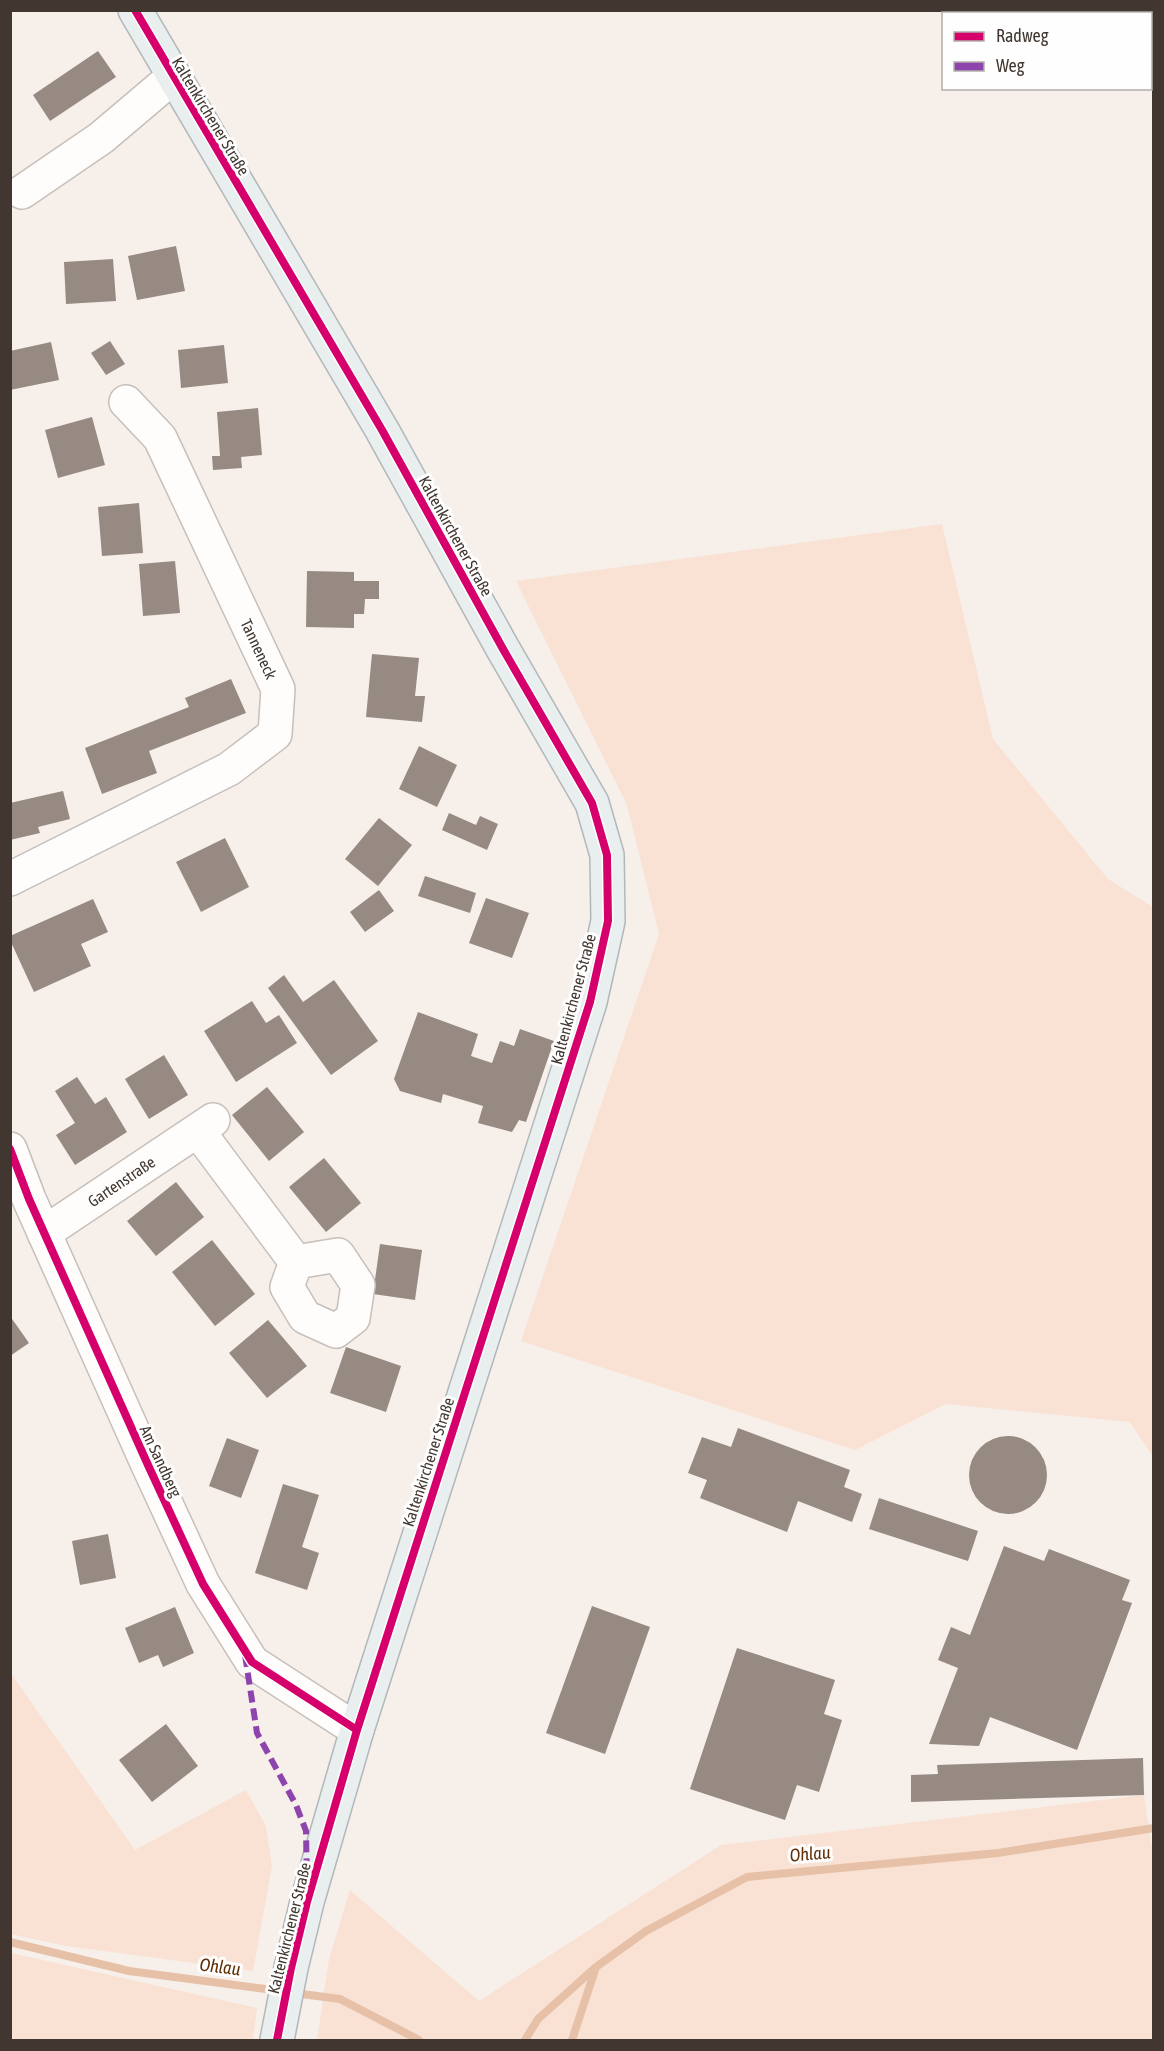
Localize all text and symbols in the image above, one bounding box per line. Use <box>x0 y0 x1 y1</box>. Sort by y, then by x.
legend <box>942 12 1152 90</box>
text: Radweg <box>996 25 1049 46</box>
street label: Kaltenkirchener Straße <box>169 54 253 178</box>
text: Weg <box>996 55 1025 76</box>
street label: Kaltenkirchener Straße <box>416 473 496 599</box>
street label: Tanneneck <box>237 616 281 682</box>
street label: Kaltenkirchener Straße <box>547 932 599 1066</box>
street label: Gartenstraße <box>84 1152 158 1210</box>
street label: Kaltenkirchener Straße <box>399 1395 457 1529</box>
street label: Am Sandberg <box>136 1422 185 1500</box>
water label: Ohlau <box>789 1841 831 1866</box>
street label: Kaltenkirchener Straße <box>264 1861 314 1995</box>
water label: Ohlau <box>199 1954 242 1979</box>

